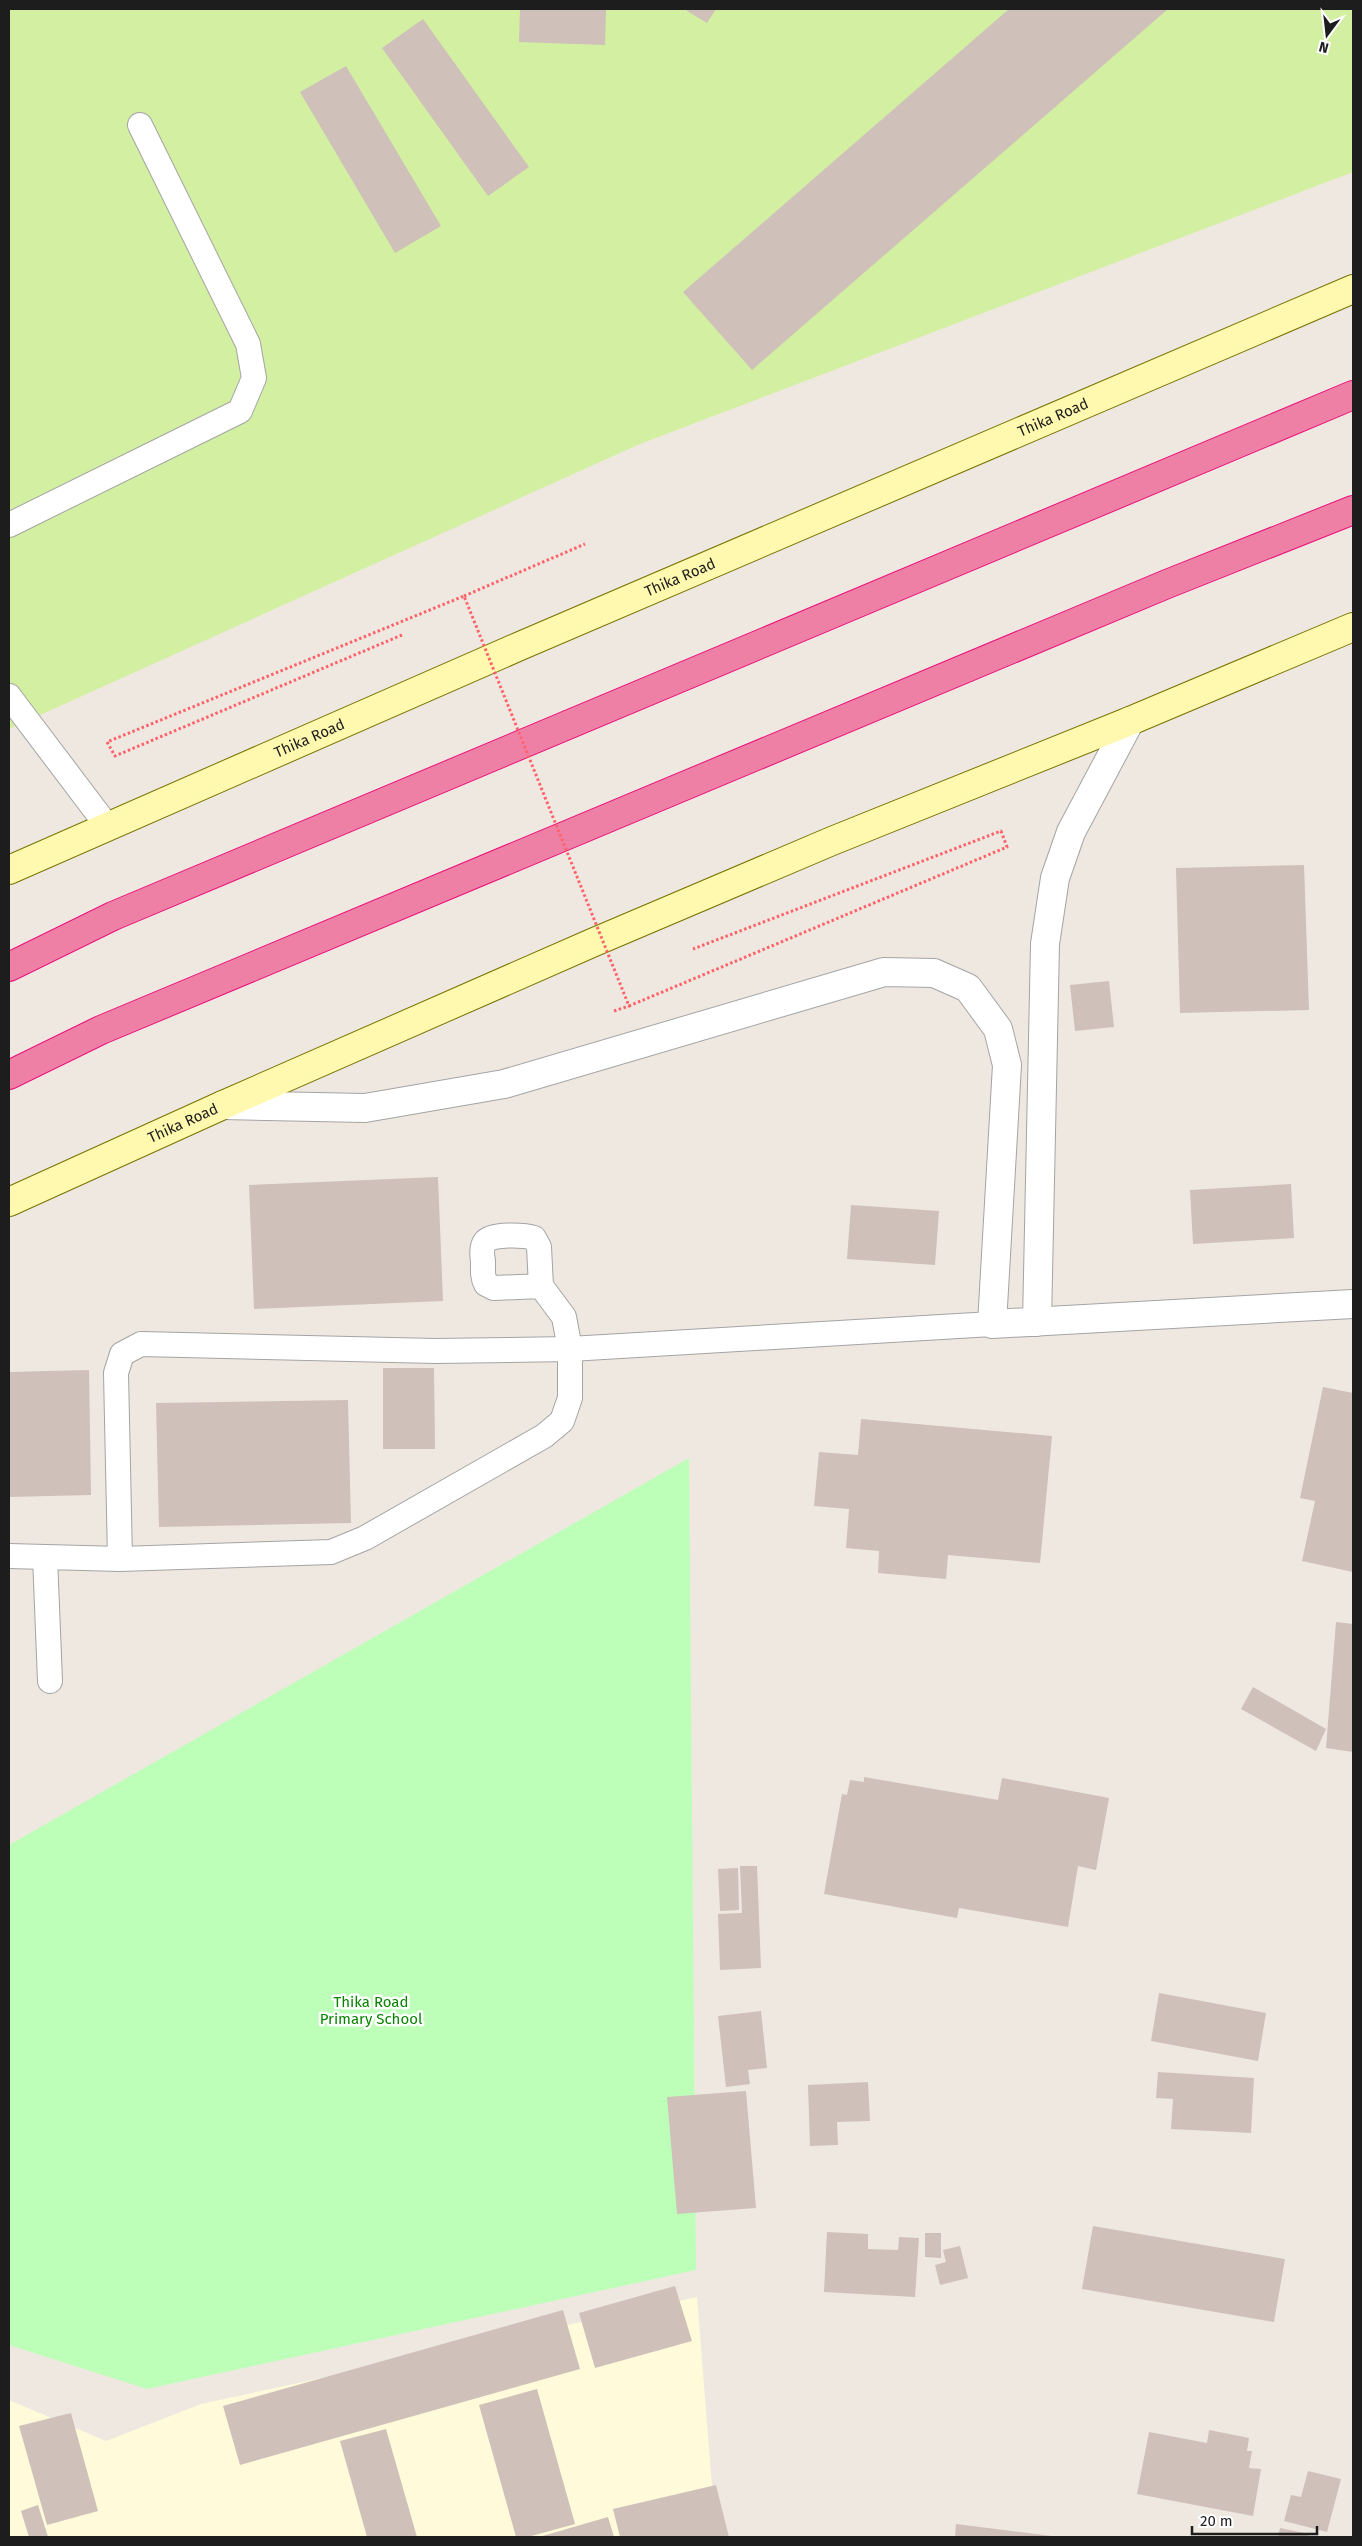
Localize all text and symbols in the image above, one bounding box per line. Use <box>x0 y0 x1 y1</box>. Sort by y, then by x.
north arrow <box>1302 10 1352 60</box>
text: N <box>1317 38 1330 56</box>
street label: Thika Road <box>1015 394 1091 441</box>
street label: Thika Road <box>642 554 718 600</box>
street label: Thika Road <box>271 715 347 762</box>
street label: Thika Road <box>145 1099 221 1147</box>
park label: Thika Road Primary School <box>320 1993 423 2028</box>
scale bar <box>1192 2504 1317 2536</box>
text: 20 m <box>1200 2512 1233 2530</box>

